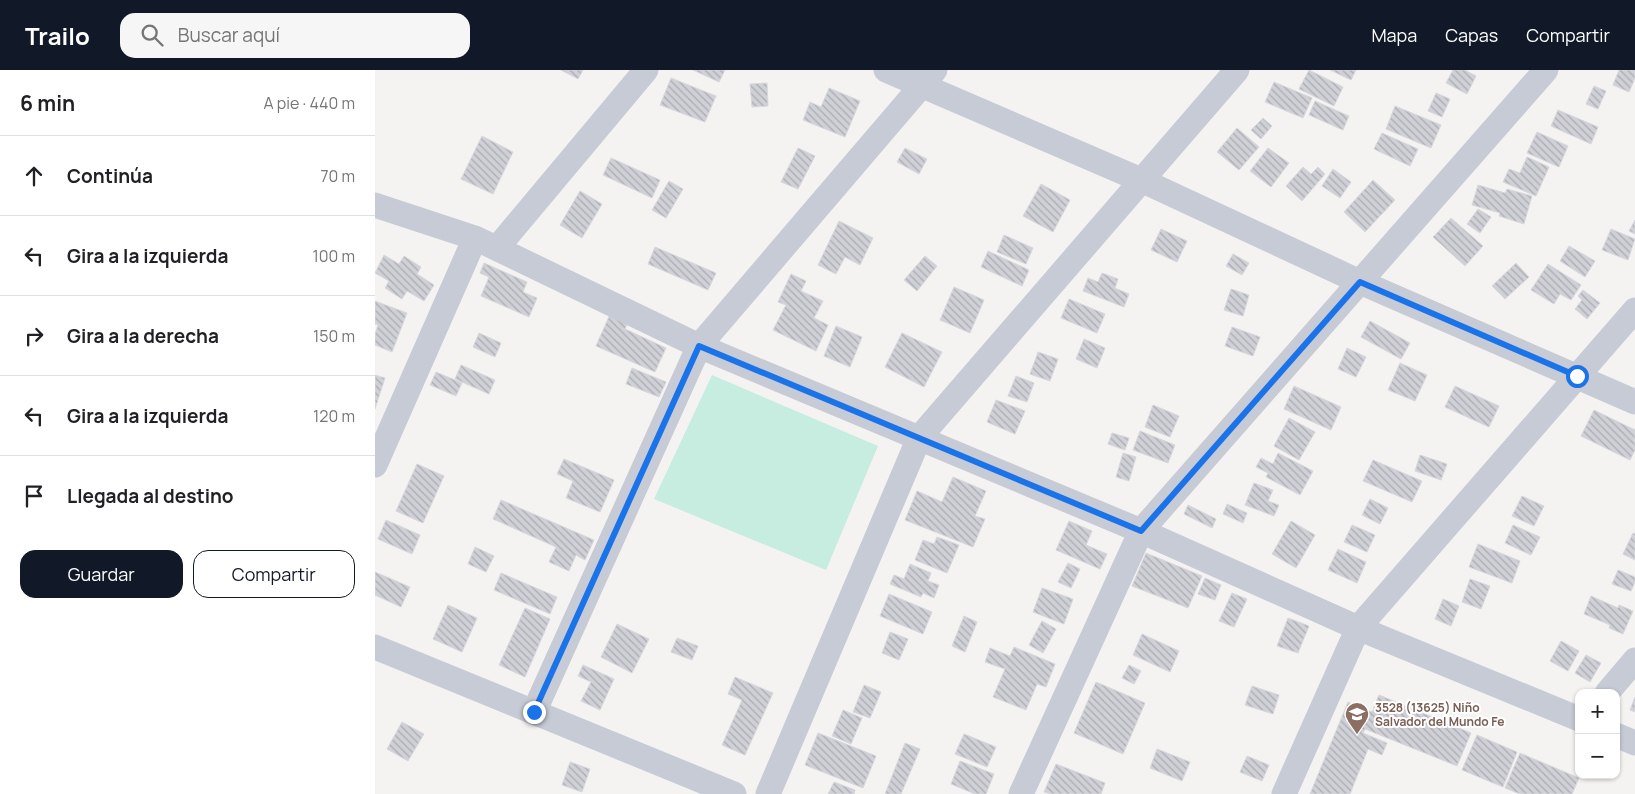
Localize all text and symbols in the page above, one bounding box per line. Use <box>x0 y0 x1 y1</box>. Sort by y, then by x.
search box <box>120 13 470 58</box>
text: Trailo <box>25 19 90 52</box>
icon: search <box>138 21 166 49</box>
text: Buscar aquí <box>178 22 280 48</box>
text: Mapa <box>1371 23 1417 47</box>
text: Capas <box>1445 23 1498 47</box>
text: Compartir <box>1526 23 1610 47</box>
text: 6 min <box>20 89 75 117</box>
text: A pie · 440 m <box>264 92 355 114</box>
icon: ahead <box>20 162 48 190</box>
text: Continúa <box>67 163 153 189</box>
text: 70 m <box>320 165 355 187</box>
icon: left <box>20 242 48 270</box>
text: Gira a la izquierda <box>67 243 228 269</box>
text: 100 m <box>312 245 355 267</box>
icon: right <box>20 322 48 350</box>
text: Gira a la derecha <box>67 323 219 349</box>
text: 150 m <box>313 325 355 347</box>
route start <box>1566 365 1589 388</box>
icon: left <box>20 402 48 430</box>
text: Gira a la izquierda <box>67 403 228 429</box>
text: 120 m <box>313 405 355 427</box>
icon: arrive <box>20 482 48 510</box>
text: Llegada al destino <box>67 483 234 509</box>
button: Guardar <box>20 550 183 598</box>
button: Compartir <box>193 550 355 598</box>
map controls <box>1575 689 1620 779</box>
button: + <box>1575 689 1620 734</box>
place label: 3528 (13625) Niño Salvador del Mundo Fe <box>1375 699 1504 730</box>
route end <box>523 701 546 724</box>
school or university icon: 3528 (13625) Niño Salvador del Mundo Fe <box>1344 701 1370 735</box>
button: − <box>1575 734 1620 779</box>

